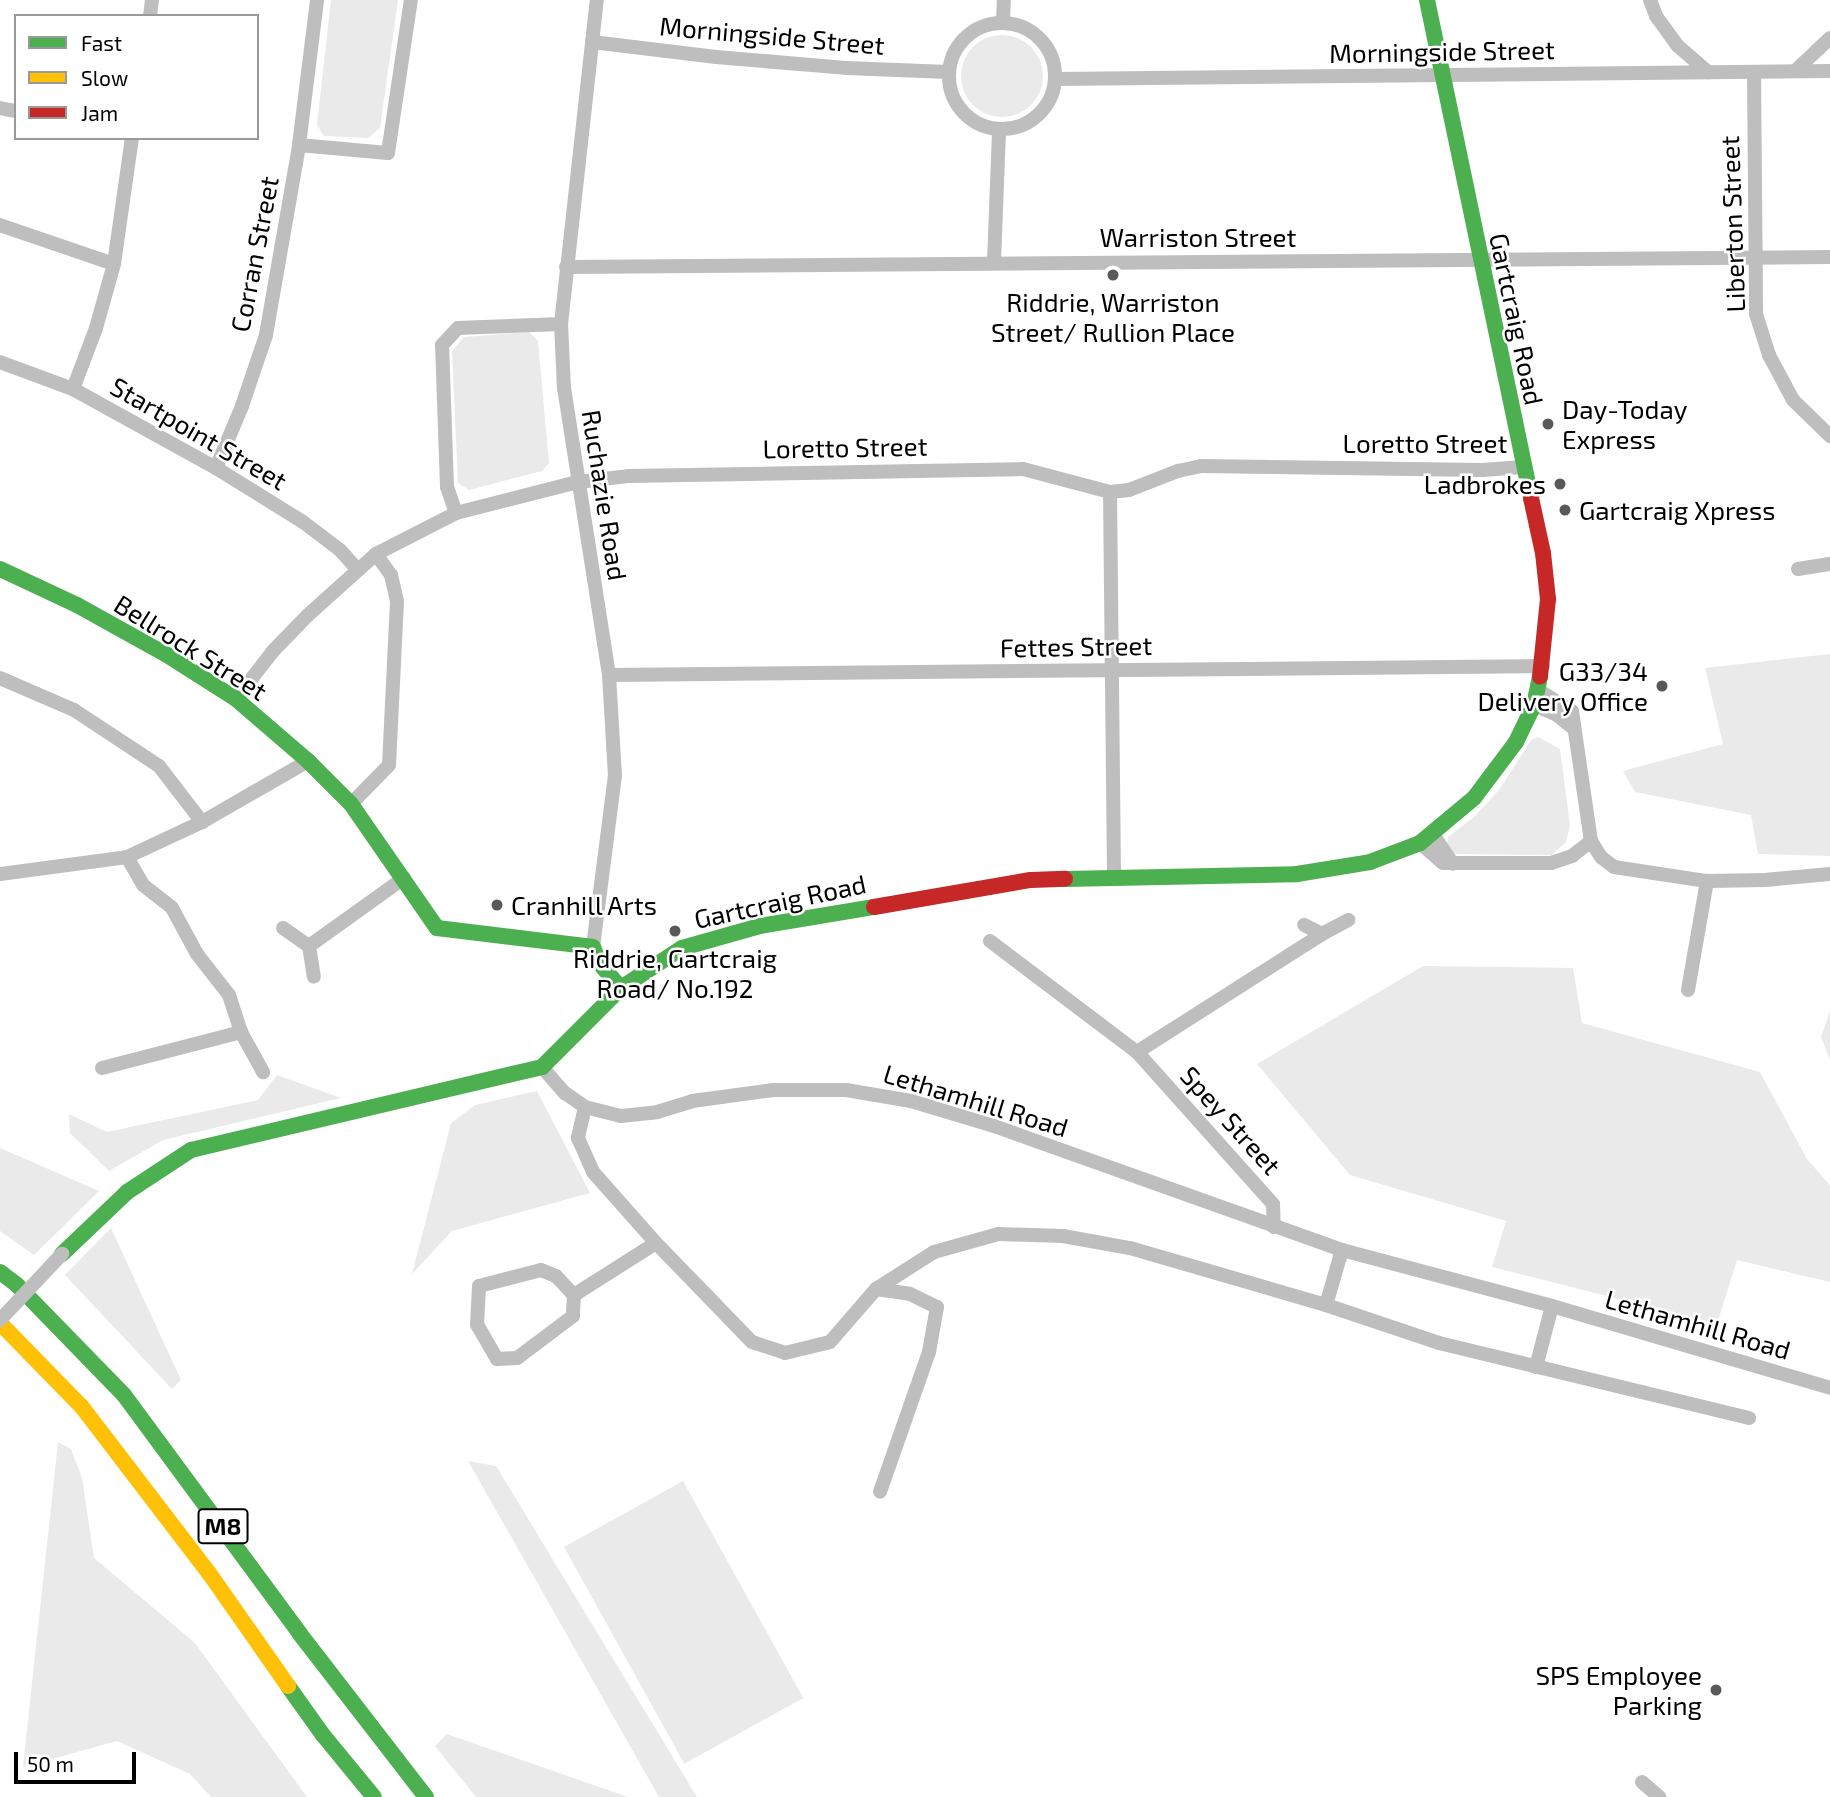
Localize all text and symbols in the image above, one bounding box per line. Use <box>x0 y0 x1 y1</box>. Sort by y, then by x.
street label: Morningside Street <box>658 10 886 60</box>
legend <box>14 14 259 140</box>
text: Fast <box>81 30 122 55</box>
street label: Morningside Street <box>1329 33 1555 69</box>
text: Slow <box>81 65 128 90</box>
text: Jam <box>81 100 118 125</box>
street label: Liberton Street <box>1713 135 1751 313</box>
street label: Corran Street <box>224 174 284 334</box>
street label: Warriston Street <box>1100 221 1296 253</box>
street label: Gartcraig Road <box>1484 230 1550 408</box>
marker: Riddrie, Warriston Street/ Rullion Place <box>1105 267 1121 283</box>
place label: Riddrie, Warriston Street/ Rullion Place <box>991 286 1235 348</box>
street label: Startpoint Street <box>105 370 293 496</box>
place label: Day-Today Express <box>1562 393 1687 454</box>
street label: Ruchazie Road <box>576 407 634 583</box>
marker: Day-Today Express <box>1540 416 1556 432</box>
street label: Loretto Street <box>1343 427 1507 459</box>
street label: Loretto Street <box>762 430 928 464</box>
place label: Ladbrokes <box>1424 468 1546 500</box>
marker: Ladbrokes <box>1552 476 1568 492</box>
place label: Gartcraig Xpress <box>1579 494 1776 526</box>
marker: Gartcraig Xpress <box>1557 502 1573 518</box>
street label: Bellrock Street <box>109 588 273 706</box>
street label: Fettes Street <box>999 629 1153 663</box>
place label: G33/34 Delivery Office <box>1477 655 1648 716</box>
marker: G33/34 Delivery Office <box>1654 678 1670 694</box>
street label: Gartcraig Road <box>691 868 869 934</box>
place label: Cranhill Arts <box>511 889 658 921</box>
marker: Cranhill Arts <box>489 897 505 913</box>
marker: Riddrie, Gartcraig Road/ No.192 <box>667 923 683 939</box>
place label: Riddrie, Gartcraig Road/ No.192 <box>573 942 777 1004</box>
street label: Lethamhill Road <box>880 1057 1072 1143</box>
street label: Spey Street <box>1174 1059 1288 1181</box>
street label: Lethamhill Road <box>1601 1283 1795 1365</box>
road number: M8 <box>197 1506 249 1546</box>
place label: SPS Employee Parking <box>1535 1659 1702 1720</box>
marker: SPS Employee Parking <box>1708 1682 1724 1698</box>
scale bar <box>18 1738 140 1782</box>
text: 50 m <box>27 1751 74 1776</box>

